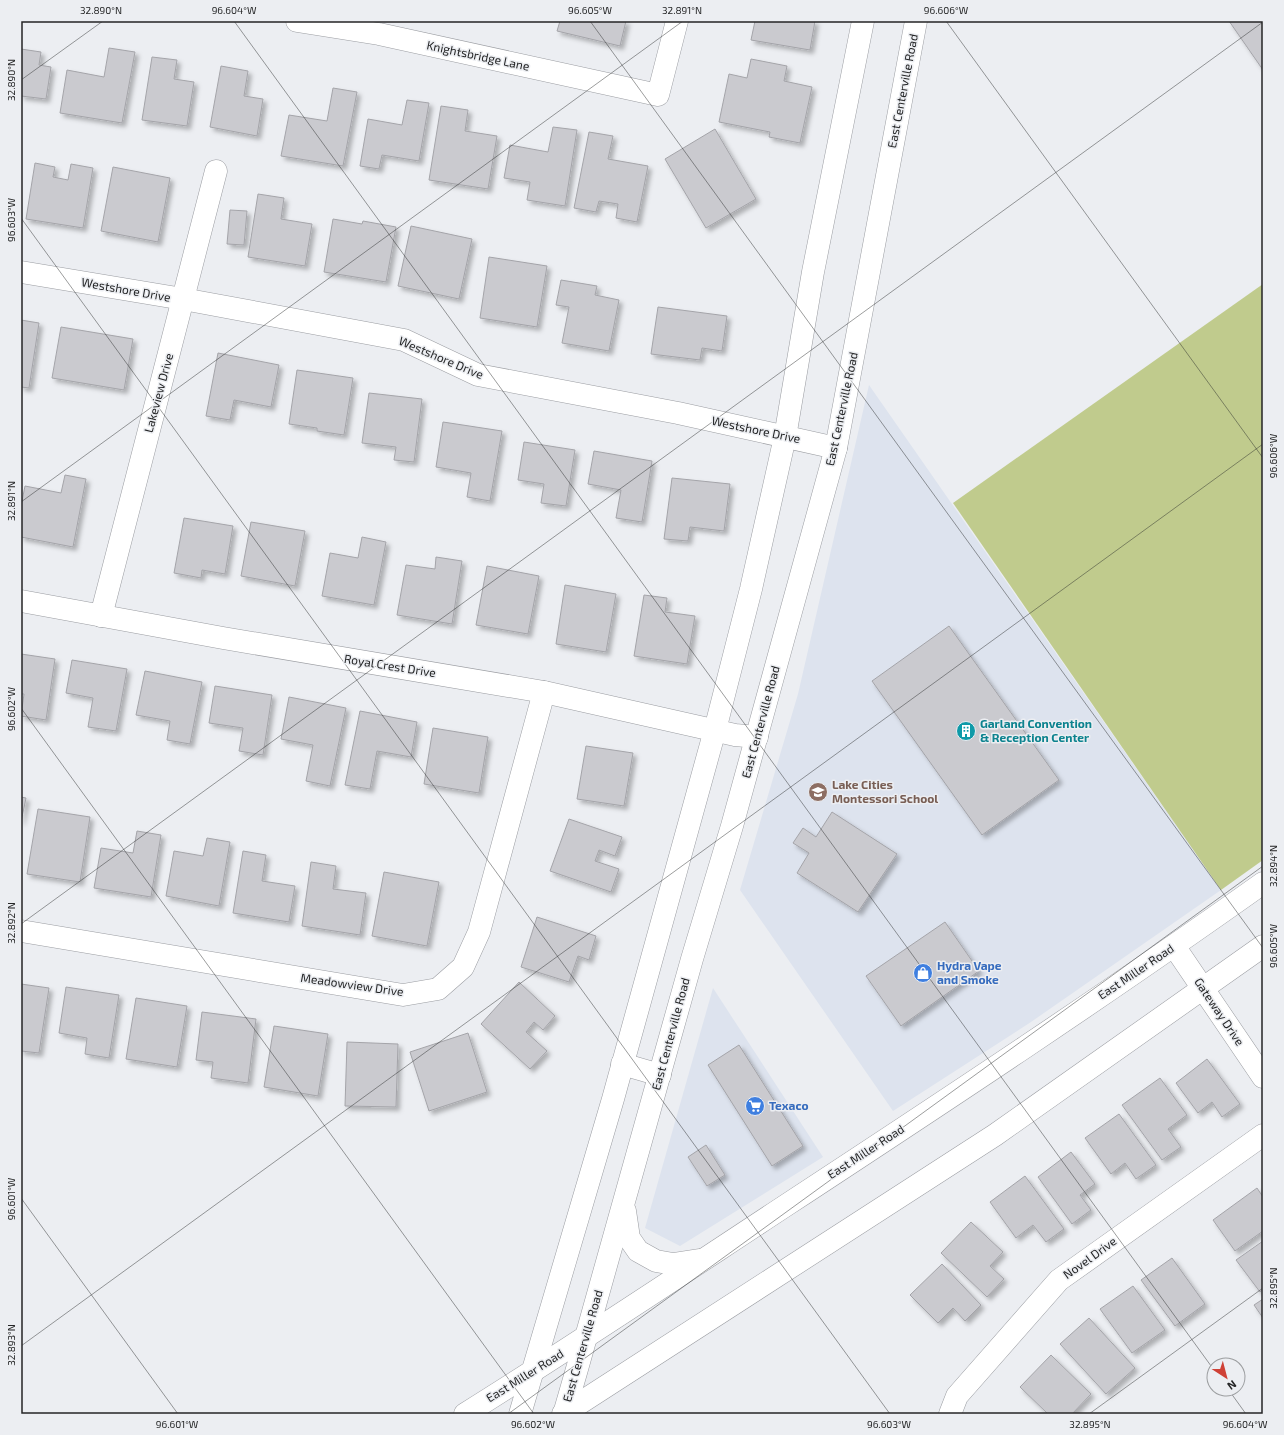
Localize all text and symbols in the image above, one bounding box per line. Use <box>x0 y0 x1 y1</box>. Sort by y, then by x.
text: 32.890°N <box>80 4 122 16</box>
text: 96.604°W <box>212 4 257 16</box>
text: 96.605°W <box>568 4 612 16</box>
text: 32.891°N <box>662 4 702 16</box>
text: 96.606°W <box>924 4 969 16</box>
street label: East Centerville Road <box>884 33 920 149</box>
street label: Knightsbridge Lane <box>425 37 531 73</box>
text: 32.890°N <box>5 59 17 101</box>
text: 96.603°W <box>5 197 17 242</box>
street label: Westshore Drive <box>80 274 172 304</box>
street label: Westshore Drive <box>397 333 486 381</box>
street label: Lakeview Drive <box>141 351 175 434</box>
street label: East Centerville Road <box>822 351 860 467</box>
street label: Westshore Drive <box>711 413 802 445</box>
text: 96.606°W <box>1267 433 1279 478</box>
text: 32.891°N <box>5 481 17 521</box>
street label: Royal Crest Drive <box>343 651 437 679</box>
street label: East Centerville Road <box>738 664 782 780</box>
text: 96.602°W <box>5 686 17 731</box>
place label: Garland Convention & Reception Center <box>980 716 1092 744</box>
building icon: Garland Convention & Reception Center <box>955 720 977 742</box>
place label: Lake Cities Montessori School <box>832 777 938 805</box>
school or university icon: Lake Cities Montessori School <box>807 781 829 803</box>
text: 32.894°N <box>1267 845 1279 887</box>
text: 32.892°N <box>5 902 17 944</box>
text: 96.605°W <box>1267 924 1279 968</box>
street label: East Miller Road <box>1095 941 1176 1002</box>
place label: Hydra Vape and Smoke <box>937 958 1002 986</box>
shop icon: Hydra Vape and Smoke <box>912 962 934 984</box>
street label: Meadowview Drive <box>300 970 404 998</box>
street label: Gateway Drive <box>1192 975 1248 1048</box>
street label: East Centerville Road <box>648 976 692 1092</box>
supermarket icon: Texaco <box>744 1095 766 1117</box>
place label: Texaco <box>769 1098 809 1112</box>
street label: East Miller Road <box>824 1121 906 1181</box>
text: 96.601°W <box>5 1177 17 1220</box>
street label: Novel Drive <box>1060 1233 1119 1281</box>
text: 32.895°N <box>1267 1267 1279 1309</box>
street label: East Centerville Road <box>559 1288 605 1403</box>
text: 32.893°N <box>5 1324 17 1366</box>
street label: East Miller Road <box>483 1346 566 1405</box>
north arrow <box>1206 1357 1246 1397</box>
text: N <box>1225 1378 1239 1393</box>
text: 96.601°W <box>156 1418 199 1430</box>
text: 96.602°W <box>511 1418 556 1430</box>
text: 96.603°W <box>867 1418 912 1430</box>
text: 32.895°N <box>1069 1418 1111 1430</box>
text: 96.604°W <box>1223 1418 1268 1430</box>

